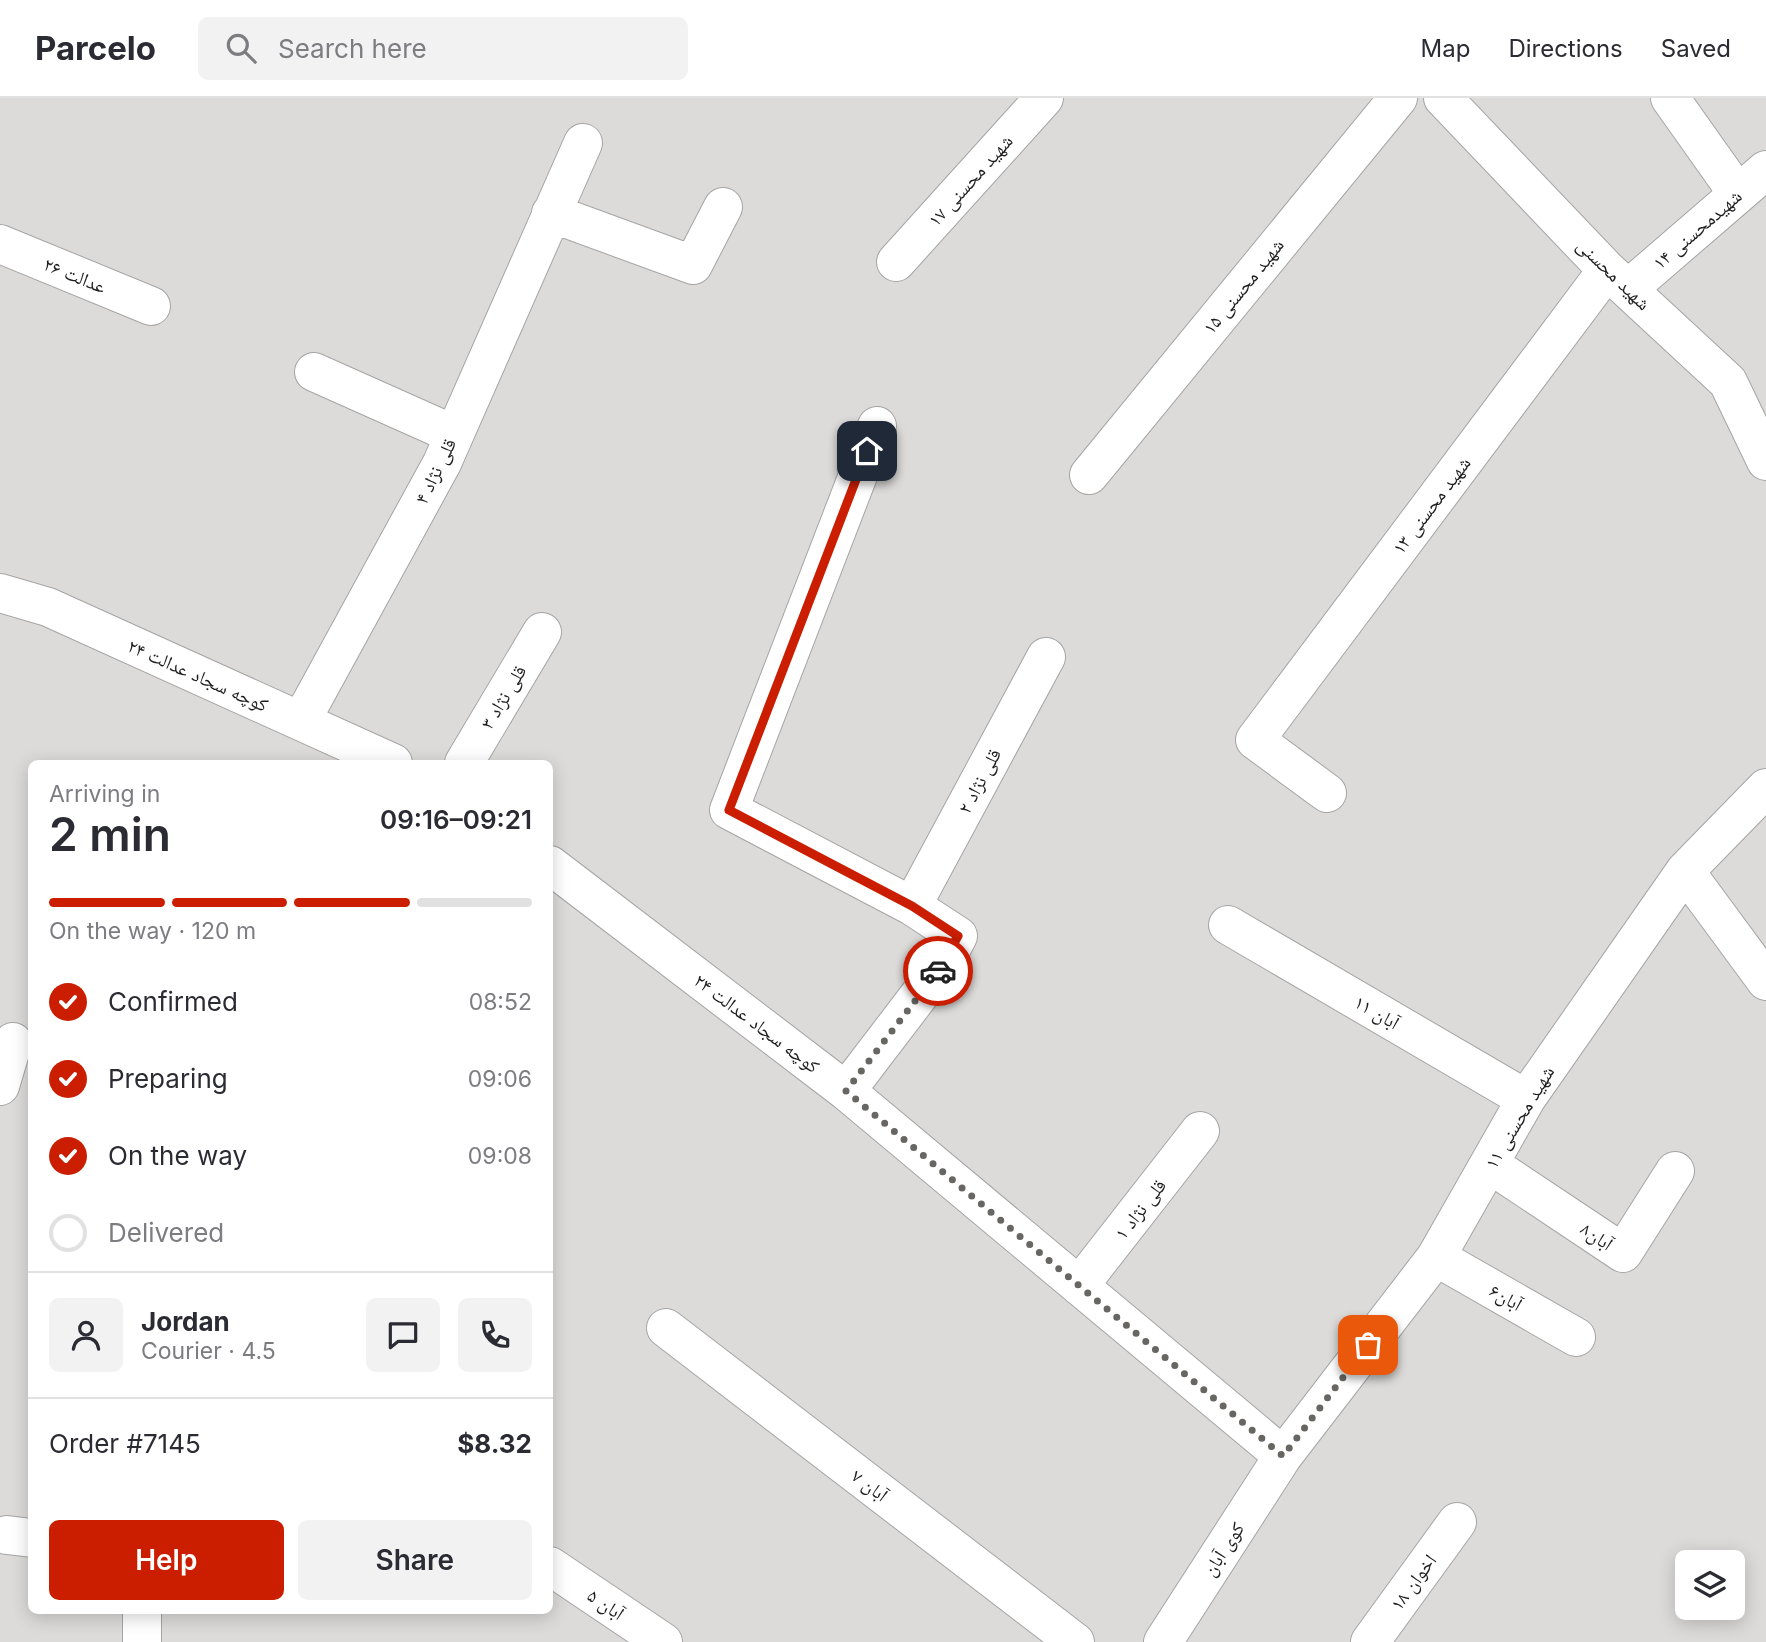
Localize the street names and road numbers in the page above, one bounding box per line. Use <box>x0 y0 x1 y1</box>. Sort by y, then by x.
street label: شهید محسنی ۱۷ <box>923 130 1018 231</box>
street label: شهیدمحسنی ۱۴ <box>1648 184 1747 274</box>
street label: شهید محسنی ۱۵ <box>1198 234 1289 339</box>
street label: شهید محسنی <box>1572 234 1655 315</box>
street label: عدالت ۲۶ <box>40 253 110 298</box>
street label: قلی نژاد ۴ <box>410 435 461 508</box>
street label: شهید محسنی ۱۳ <box>1387 452 1475 558</box>
street label: کوچه سجاد عدالت ۲۴ <box>124 634 272 717</box>
street label: قلی نژاد ۳ <box>475 661 531 733</box>
street label: قلی نژاد ۲ <box>953 745 1006 818</box>
street label: کوچه سجاد عدالت ۲۴ <box>689 969 824 1078</box>
street label: آبان ۱۱ <box>1350 990 1404 1035</box>
street label: شهید محسنی ۱۱ <box>1480 1062 1559 1173</box>
street label: قلی نژاد ۱ <box>1110 1175 1171 1244</box>
street label: آبان۸ <box>1576 1217 1618 1256</box>
street label: آبان۶ <box>1485 1279 1527 1317</box>
street label: آبان ۷ <box>847 1464 893 1507</box>
street label: کوی آبان <box>1198 1518 1249 1581</box>
street label: اخوان ۱۸ <box>1385 1550 1441 1615</box>
street label: آبان ۵ <box>583 1584 630 1626</box>

